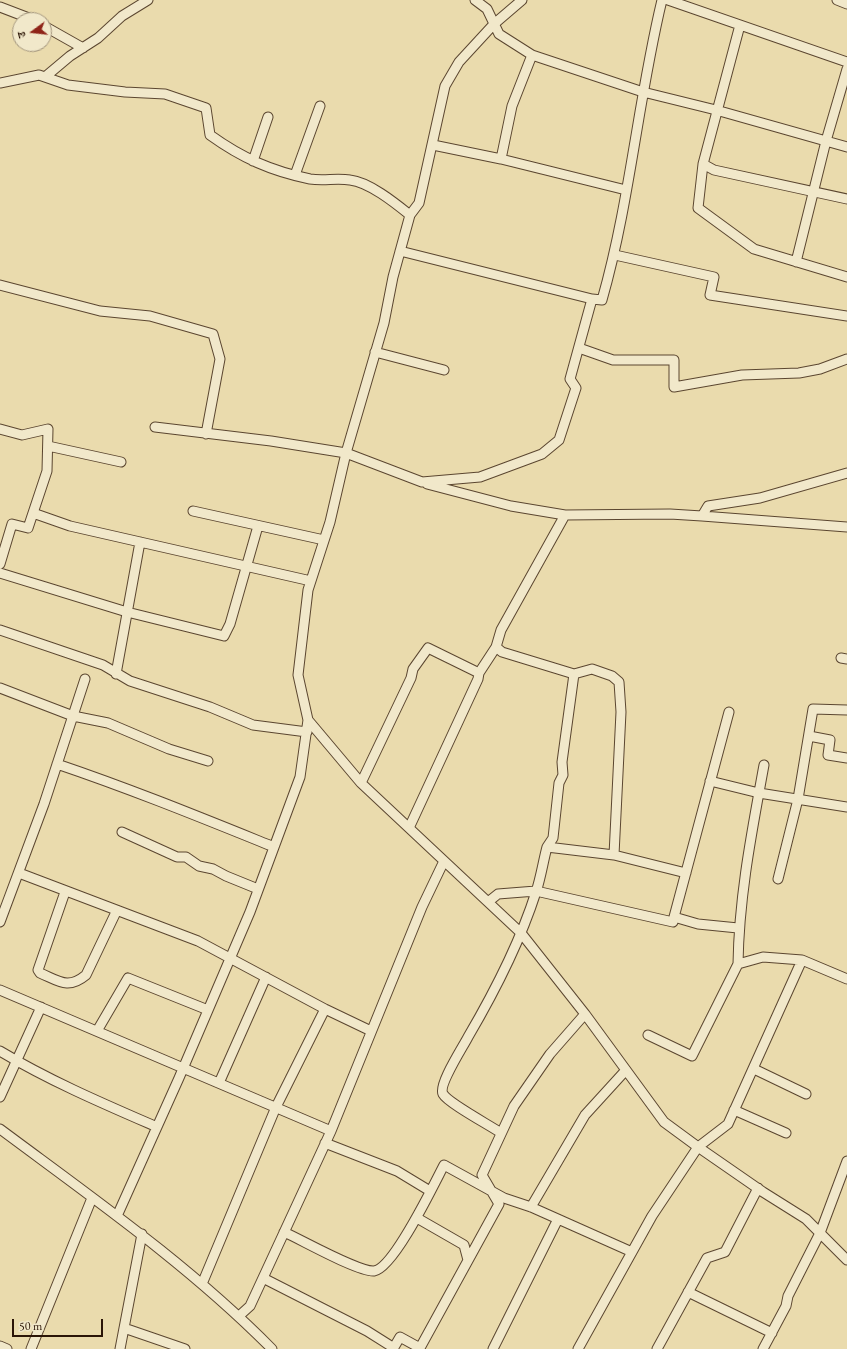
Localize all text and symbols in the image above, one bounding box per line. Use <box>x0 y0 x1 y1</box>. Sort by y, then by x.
north arrow <box>12 12 52 52</box>
text: उ <box>14 30 29 39</box>
scale bar <box>14 1311 105 1337</box>
text: 50 m <box>19 1318 42 1334</box>

